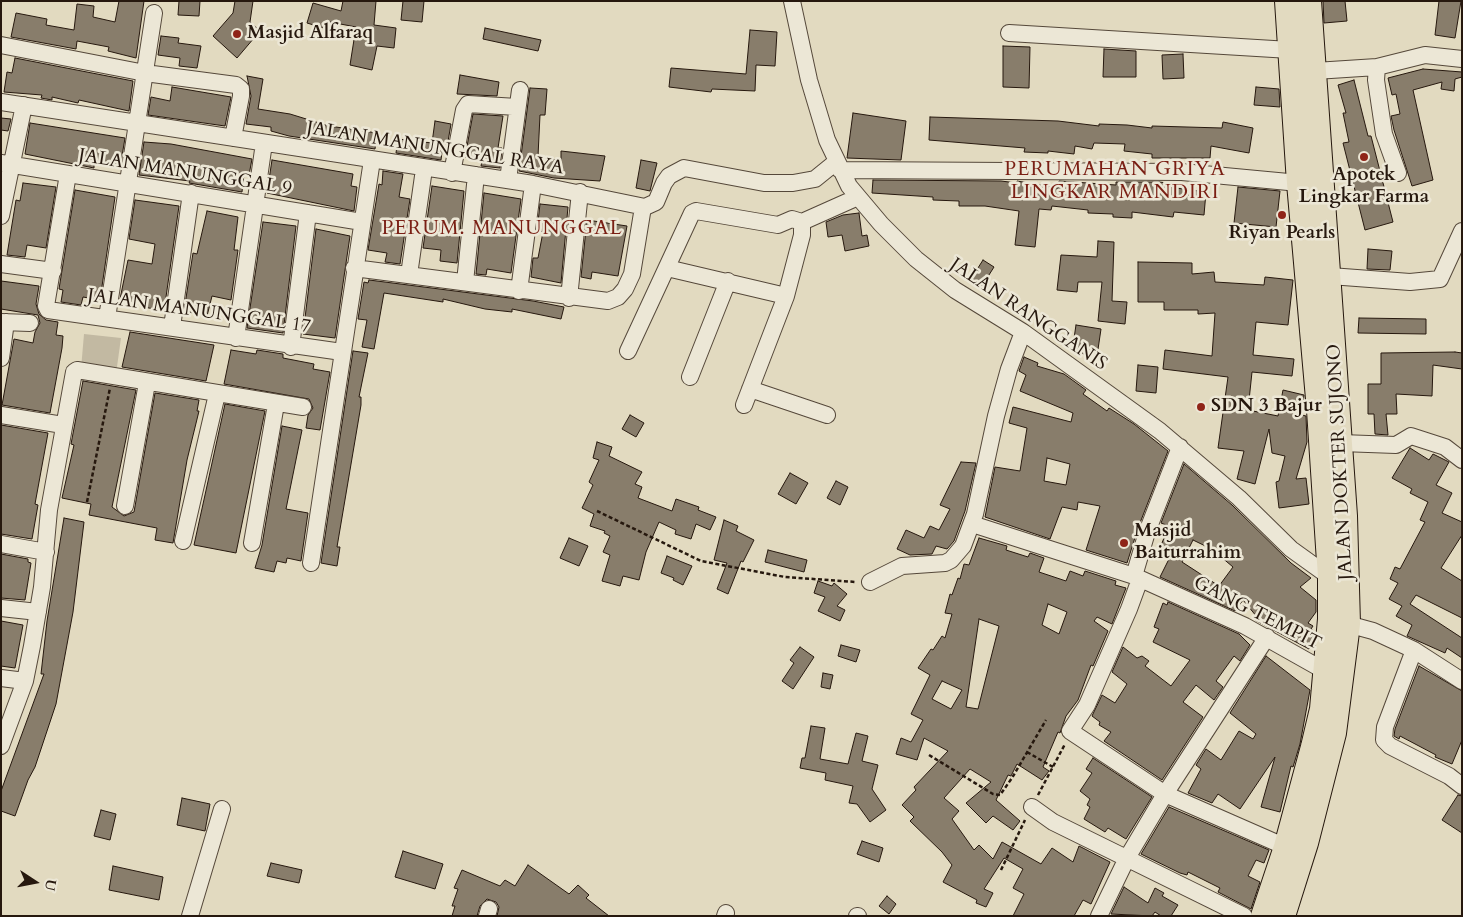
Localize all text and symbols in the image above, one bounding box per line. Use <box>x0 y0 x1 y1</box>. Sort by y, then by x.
place label: Masjid Alfaraq <box>247 23 373 45</box>
marker: Masjid Alfaraq <box>231 28 243 40</box>
street label: JALAN MANUNGGAL RAYA <box>305 117 565 181</box>
street label: JALAN MANUNGGAL 9 <box>77 145 293 201</box>
marker: Apotek Lingkar Farma <box>1358 151 1370 163</box>
district label: PERUMAHAN GRIYA LINGKAR MANDIRI <box>1002 158 1228 205</box>
place label: Apotek Lingkar Farma <box>1299 165 1429 209</box>
marker: Riyan Pearls <box>1276 209 1288 221</box>
district label: PERUM. MANUNGGAL <box>379 217 625 241</box>
place label: Riyan Pearls <box>1229 223 1335 245</box>
street label: JALAN RANGGANIS <box>945 254 1111 376</box>
street label: JALAN MANUNGGAL 17 <box>86 285 312 339</box>
street label: JALAN DOKTER SUJONO <box>1323 343 1359 581</box>
place label: SDN 3 Bajur <box>1211 396 1322 418</box>
marker: SDN 3 Bajur <box>1195 401 1207 413</box>
place label: Masjid Baiturrahim <box>1134 521 1241 565</box>
marker: Masjid Baiturrahim <box>1118 537 1130 549</box>
street label: GANG TEMPIT <box>1189 572 1325 656</box>
north arrow <box>10 857 60 907</box>
text: U <box>40 878 61 892</box>

